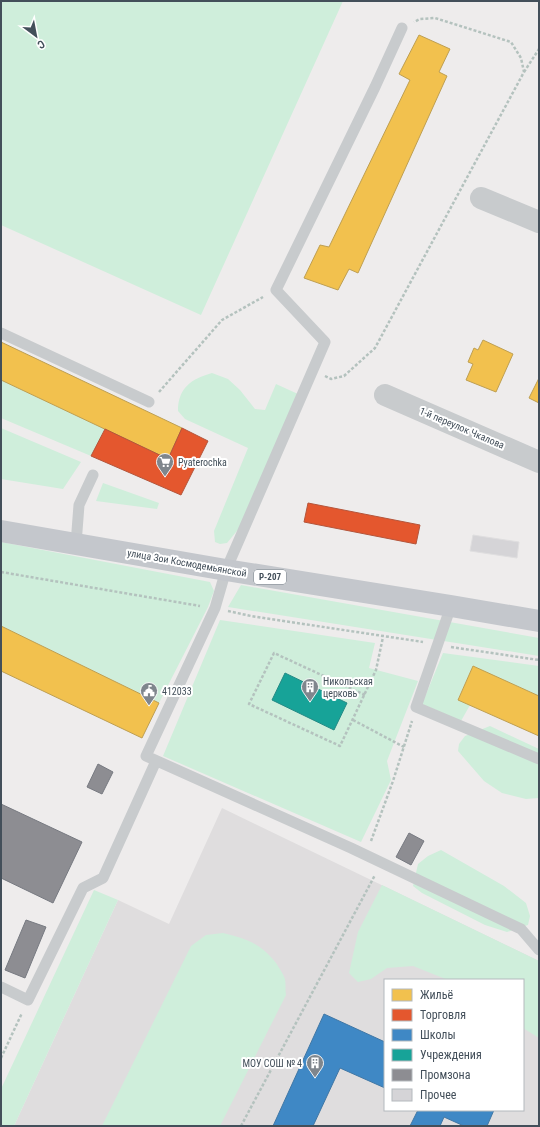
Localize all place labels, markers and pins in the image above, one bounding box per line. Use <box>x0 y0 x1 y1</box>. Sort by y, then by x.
supermarket icon: Pyaterochka <box>155 452 175 477</box>
place label: Pyaterochka <box>178 457 227 468</box>
place label: Никольская церковь <box>323 676 373 699</box>
building icon: Никольская церковь <box>300 677 320 702</box>
public building icon: 412033 <box>139 681 159 706</box>
place label: 412033 <box>162 686 192 697</box>
building icon: МОУ СОШ № 4 <box>305 1053 325 1078</box>
place label: МОУ СОШ № 4 <box>242 1058 302 1069</box>

